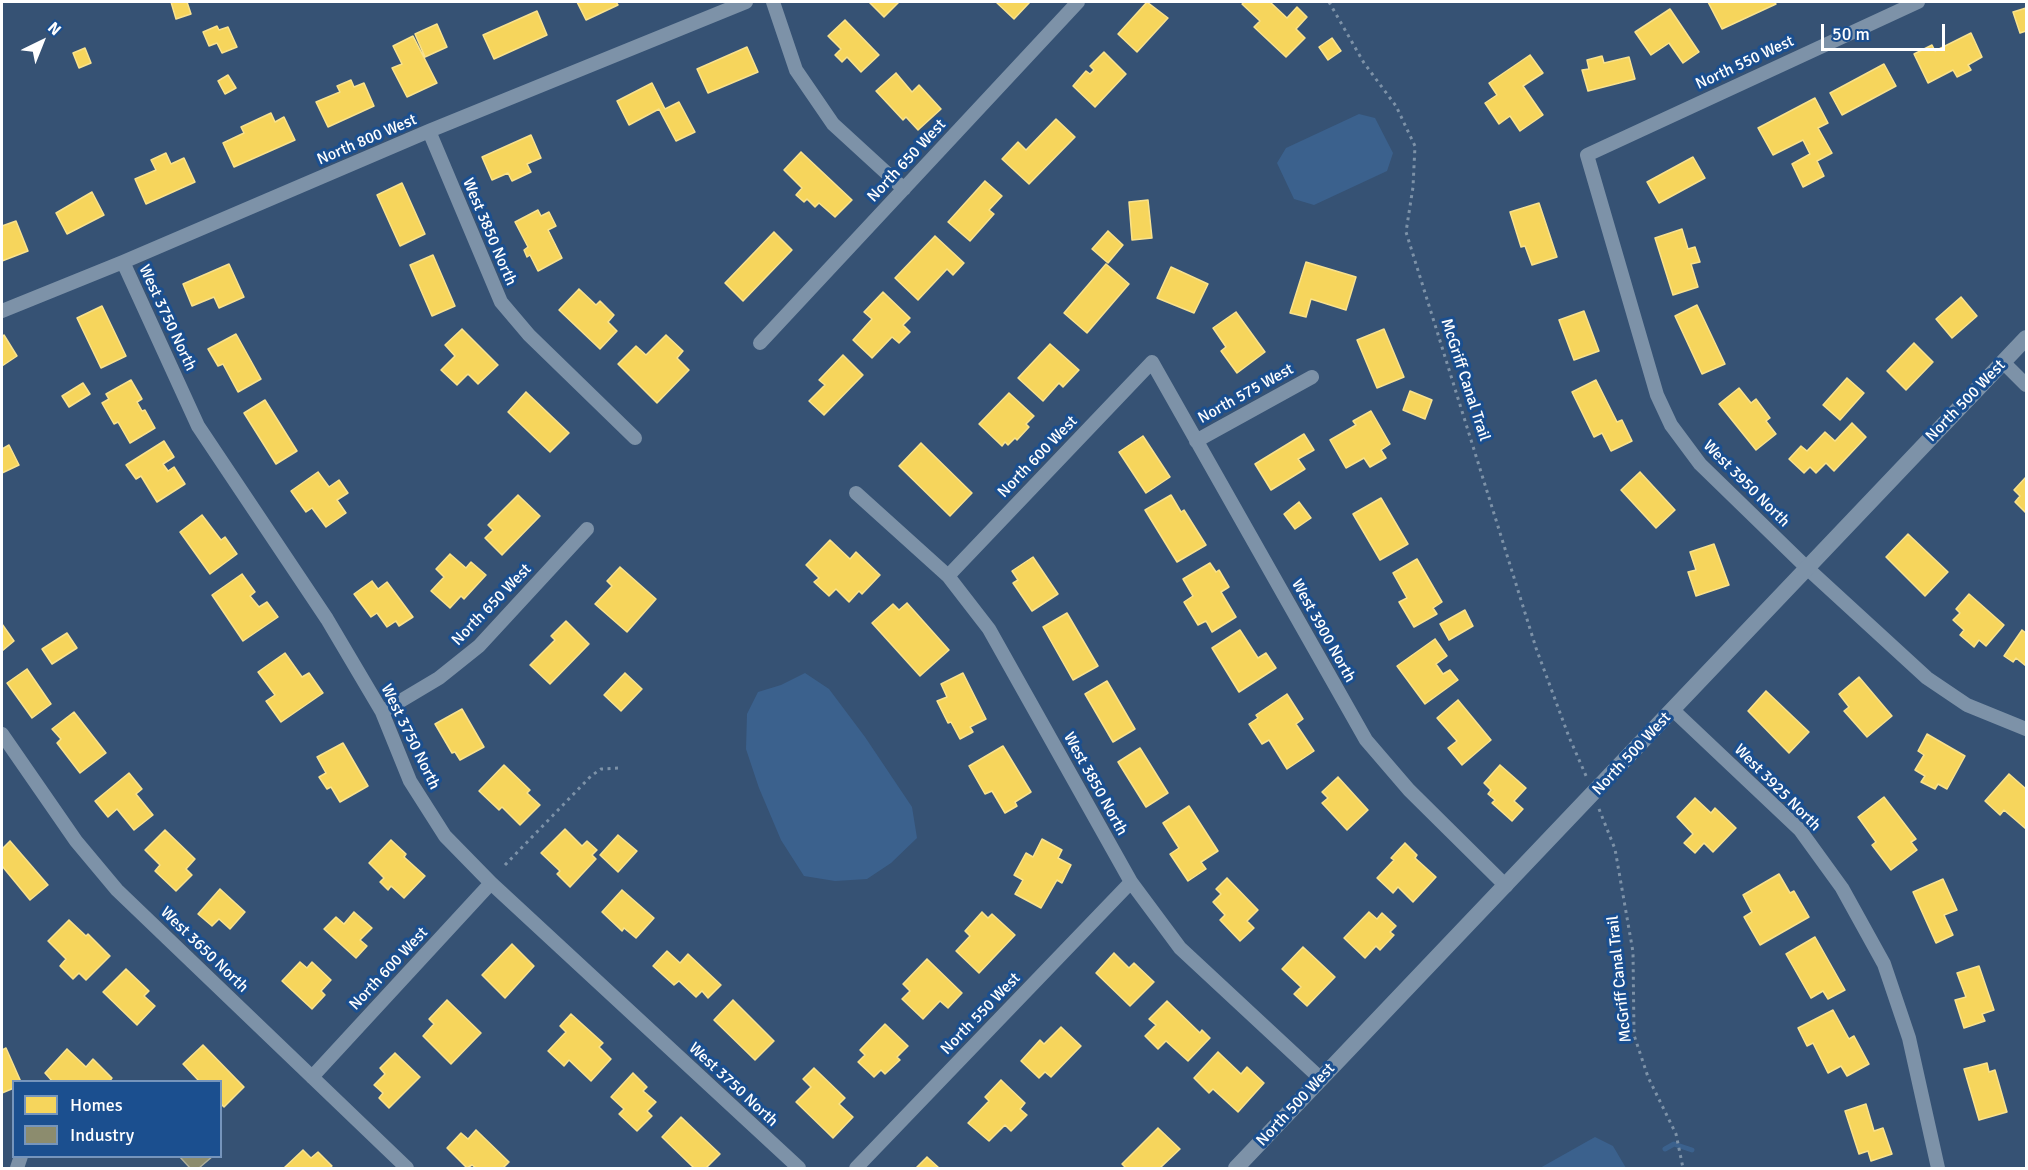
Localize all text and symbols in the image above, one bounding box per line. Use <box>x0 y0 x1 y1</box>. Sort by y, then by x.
north arrow <box>12 12 72 72</box>
scale bar <box>1824 12 1948 50</box>
text: N <box>43 18 65 40</box>
text: 50 m <box>1832 23 1870 45</box>
street label: North 550 West <box>1693 32 1797 94</box>
street label: North 800 West <box>314 110 420 170</box>
street label: North 650 West <box>864 116 950 206</box>
street label: West 3850 North <box>458 175 520 289</box>
street label: West 3750 North <box>134 262 200 374</box>
street label: McGriff Canal Trail <box>1436 316 1494 444</box>
street label: North 500 West <box>1922 356 2010 446</box>
street label: North 575 West <box>1195 360 1297 428</box>
street label: North 600 West <box>994 412 1082 502</box>
street label: West 3950 North <box>1699 437 1793 531</box>
street label: North 650 West <box>448 560 536 650</box>
street label: West 3900 North <box>1287 576 1359 686</box>
street label: West 3750 North <box>376 681 444 793</box>
street label: North 500 West <box>1589 709 1675 799</box>
street label: West 3850 North <box>1059 729 1131 839</box>
street label: West 3925 North <box>1730 741 1824 835</box>
street label: West 3650 North <box>156 903 252 997</box>
street label: McGriff Canal Trail <box>1604 914 1636 1044</box>
street label: North 600 West <box>346 924 432 1014</box>
street label: North 550 West <box>937 969 1025 1059</box>
street label: West 3750 North <box>684 1039 782 1131</box>
street label: North 500 West <box>1253 1060 1339 1150</box>
legend <box>12 1080 222 1158</box>
text: Homes <box>70 1094 123 1116</box>
text: Industry <box>70 1124 134 1146</box>

